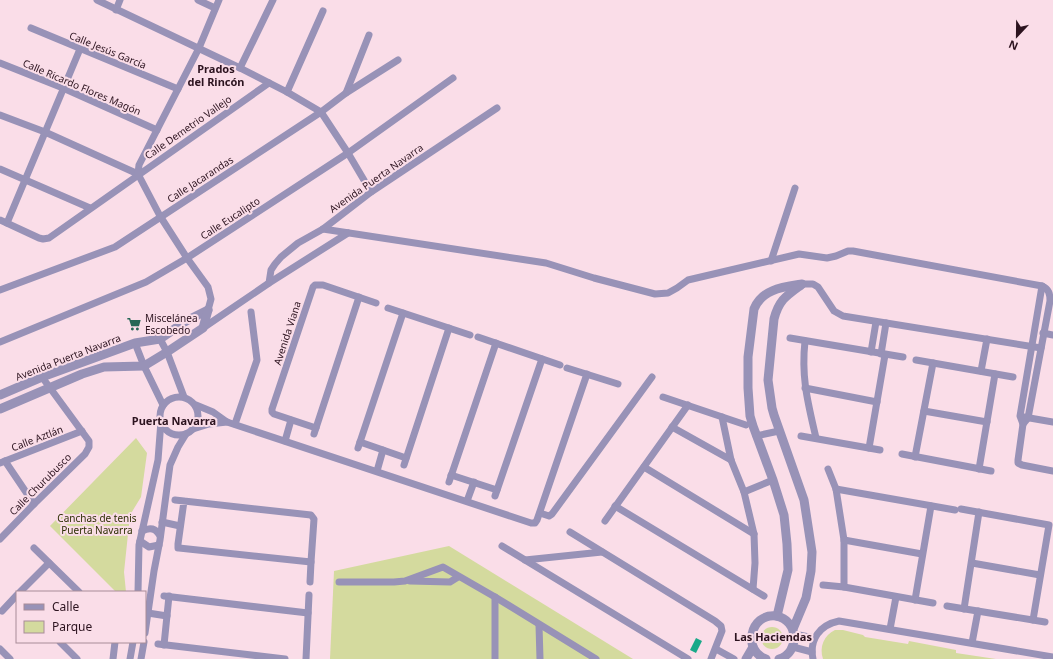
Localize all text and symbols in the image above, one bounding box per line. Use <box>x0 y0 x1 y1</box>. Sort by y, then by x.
north arrow <box>997 16 1037 56</box>
street label: Calle Jesús García <box>67 28 149 72</box>
text: N <box>1006 37 1020 54</box>
street label: Calle Ricardo Flores Magón <box>21 56 143 118</box>
district label: Prados del Rincón <box>187 61 245 89</box>
street label: Calle Demetrio Vallejo <box>142 92 234 162</box>
street label: Avenida Puerta Navarra <box>326 140 426 216</box>
street label: Calle Jacarandas <box>164 152 236 206</box>
street label: Calle Eucalipto <box>197 193 263 243</box>
street label: Avenida Viana <box>270 299 304 367</box>
place label: Miscelánea Escobedo <box>145 311 198 337</box>
supermarket icon: Miscelánea Escobedo <box>126 316 142 332</box>
street label: Avenida Puerta Navarra <box>13 330 123 384</box>
district label: Puerta Navarra <box>132 413 216 428</box>
street label: Calle Aztlán <box>9 422 65 454</box>
street label: Calle Churubusco <box>6 450 74 518</box>
park label: Canchas de tenis Puerta Navarra <box>57 511 137 537</box>
legend <box>16 591 146 643</box>
text: Calle <box>52 598 80 615</box>
text: Parque <box>52 618 93 635</box>
district label: Las Haciendas <box>734 629 812 644</box>

